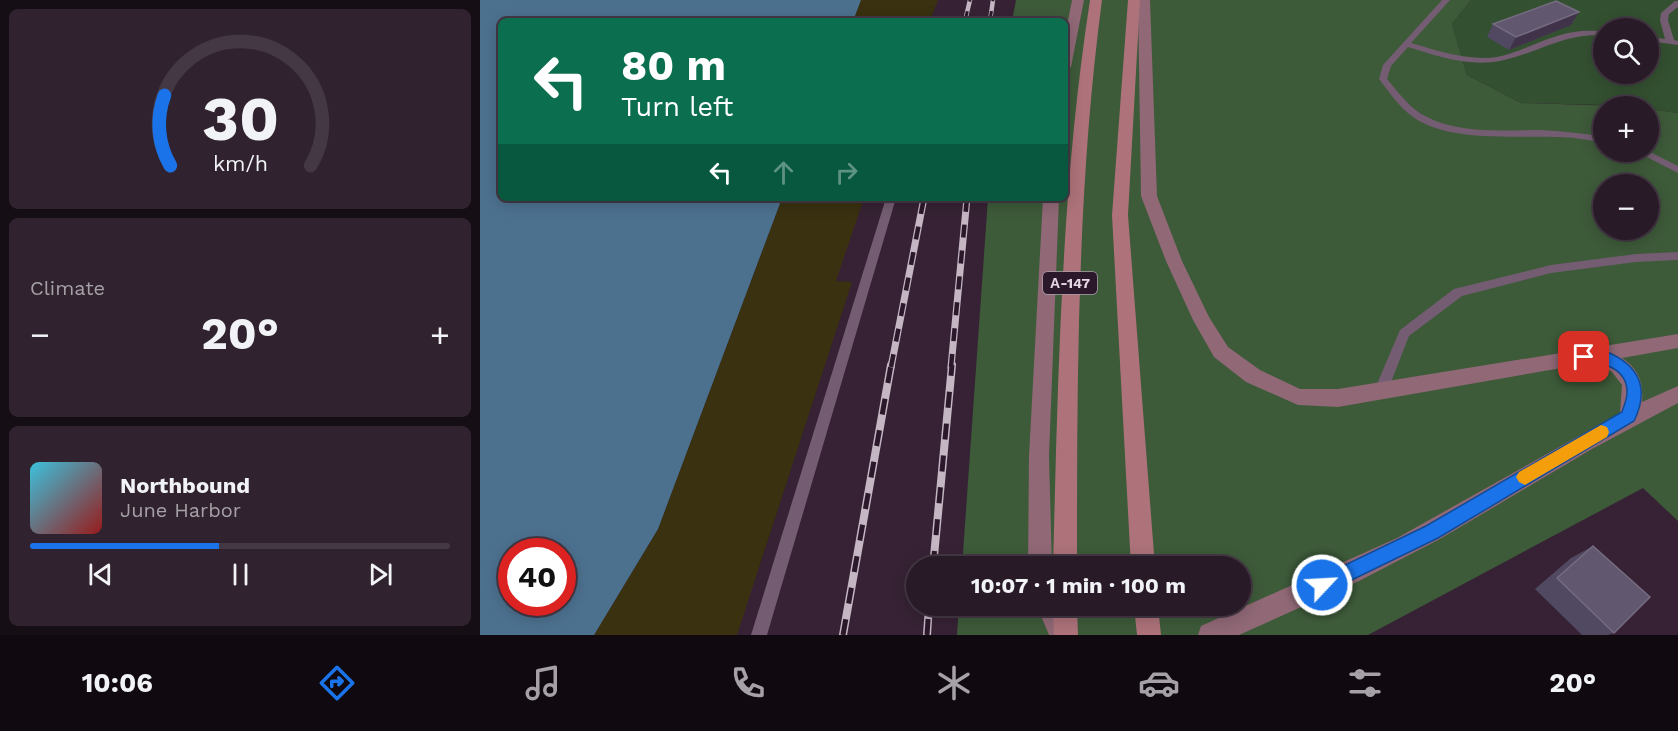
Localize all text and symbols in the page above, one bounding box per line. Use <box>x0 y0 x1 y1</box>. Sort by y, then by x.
map controls <box>1593 18 1659 240</box>
button: search <box>1593 18 1659 84</box>
text: 80 m <box>621 41 726 90</box>
icon: left <box>522 42 600 120</box>
text: 30 <box>201 82 279 155</box>
text: Turn left <box>621 91 733 123</box>
button: + <box>1593 96 1659 162</box>
text: km/h <box>212 151 268 176</box>
icon: left <box>704 156 737 189</box>
icon: ahead <box>767 156 800 189</box>
icon: right <box>830 156 863 189</box>
button: − <box>1593 174 1659 240</box>
road number: А-147 <box>1043 272 1097 294</box>
text: Climate <box>30 276 105 300</box>
text: 20° <box>201 307 279 360</box>
text: − <box>30 315 50 354</box>
text: + <box>430 315 450 354</box>
pin <box>1558 331 1609 382</box>
icon: arrive <box>1567 340 1600 373</box>
text: Northbound <box>120 473 250 498</box>
text: June Harbor <box>120 498 241 522</box>
speed limit sign: 40 <box>498 538 576 616</box>
position arrow <box>1290 553 1354 617</box>
icon: previous <box>84 558 117 591</box>
icon: pause <box>224 558 257 591</box>
icon: next <box>364 558 397 591</box>
text: 10:07 · 1 min · 100 m <box>971 573 1186 598</box>
icon: directions <box>316 662 358 704</box>
icon: music <box>522 662 564 704</box>
icon: phone <box>727 662 769 704</box>
icon: climate <box>933 662 975 704</box>
icon: car <box>1138 662 1180 704</box>
icon: filters <box>1344 662 1386 704</box>
text: 10:06 <box>82 667 153 699</box>
text: 20° <box>1549 667 1596 699</box>

